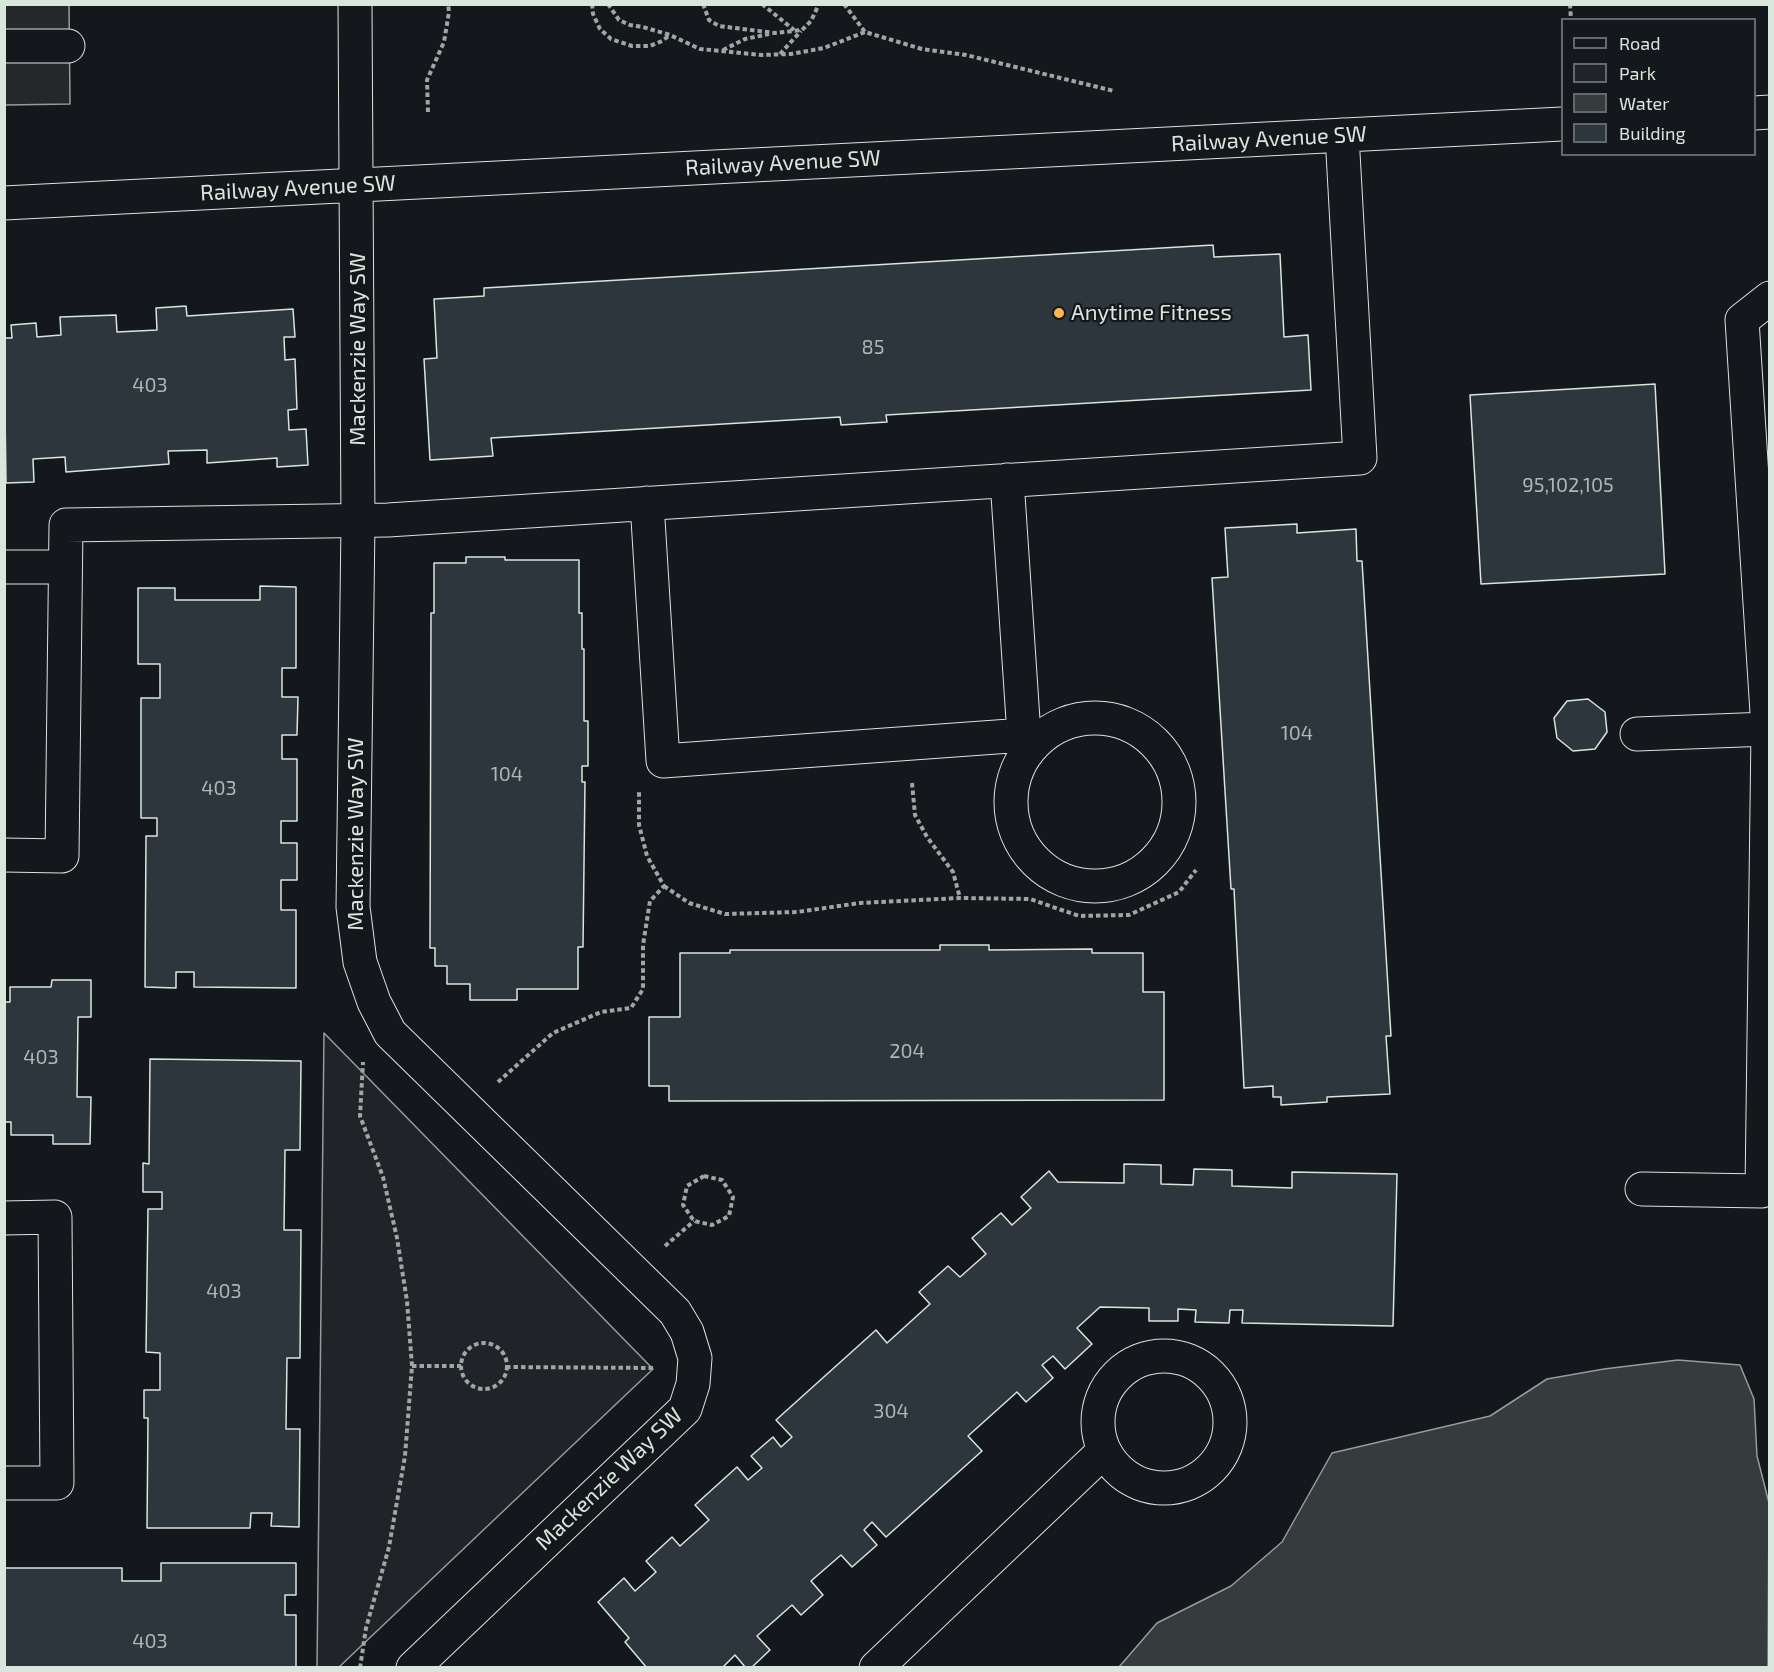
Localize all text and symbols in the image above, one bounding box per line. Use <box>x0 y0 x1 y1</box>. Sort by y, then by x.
legend <box>1561 18 1756 156</box>
text: Road <box>1619 32 1660 54</box>
text: Park <box>1619 62 1656 84</box>
text: Water <box>1619 92 1669 114</box>
street label: Railway Avenue SW <box>1171 121 1367 157</box>
text: Building <box>1619 122 1686 144</box>
street label: Railway Avenue SW <box>685 145 881 181</box>
street label: Railway Avenue SW <box>200 170 396 206</box>
street label: Mackenzie Way SW <box>345 252 371 446</box>
place label: Anytime Fitness <box>1071 300 1232 326</box>
marker: Anytime Fitness <box>1052 306 1066 320</box>
house number: 85 <box>862 335 884 359</box>
house number: 403 <box>132 373 168 397</box>
house number: 95,102,105 <box>1522 473 1614 497</box>
house number: 104 <box>1281 721 1313 745</box>
street label: Mackenzie Way SW <box>343 737 369 931</box>
house number: 104 <box>491 762 523 786</box>
house number: 403 <box>201 776 237 800</box>
house number: 204 <box>889 1039 925 1063</box>
house number: 403 <box>23 1045 59 1069</box>
house number: 403 <box>206 1279 242 1303</box>
house number: 304 <box>873 1399 909 1423</box>
street label: Mackenzie Way SW <box>530 1402 688 1556</box>
house number: 403 <box>132 1629 168 1653</box>

